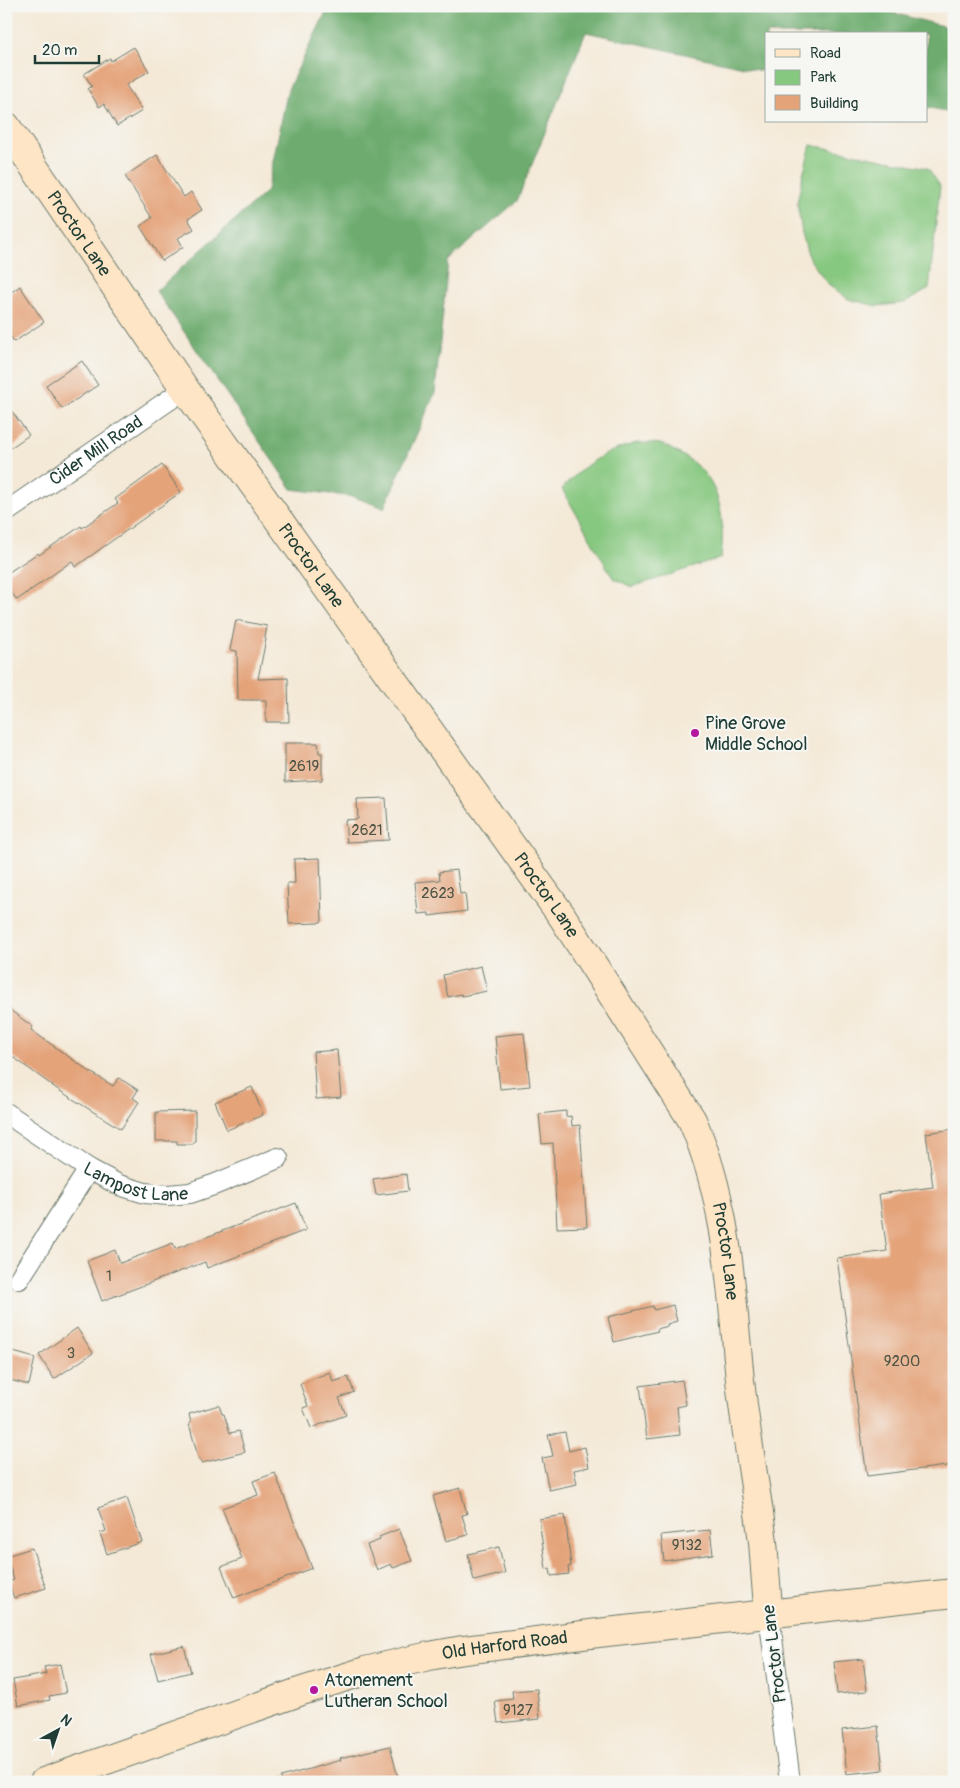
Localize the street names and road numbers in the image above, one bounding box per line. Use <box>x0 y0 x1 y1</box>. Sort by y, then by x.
street label: Proctor Lane <box>41 186 116 281</box>
street label: Cider Mill Road <box>45 410 147 491</box>
street label: Proctor Lane <box>273 519 349 613</box>
street label: Proctor Lane <box>508 848 584 942</box>
street label: Lampost Lane <box>79 1157 189 1207</box>
street label: Proctor Lane <box>707 1200 744 1301</box>
street label: Proctor Lane <box>757 1603 792 1704</box>
street label: Old Harford Road <box>440 1626 569 1665</box>

